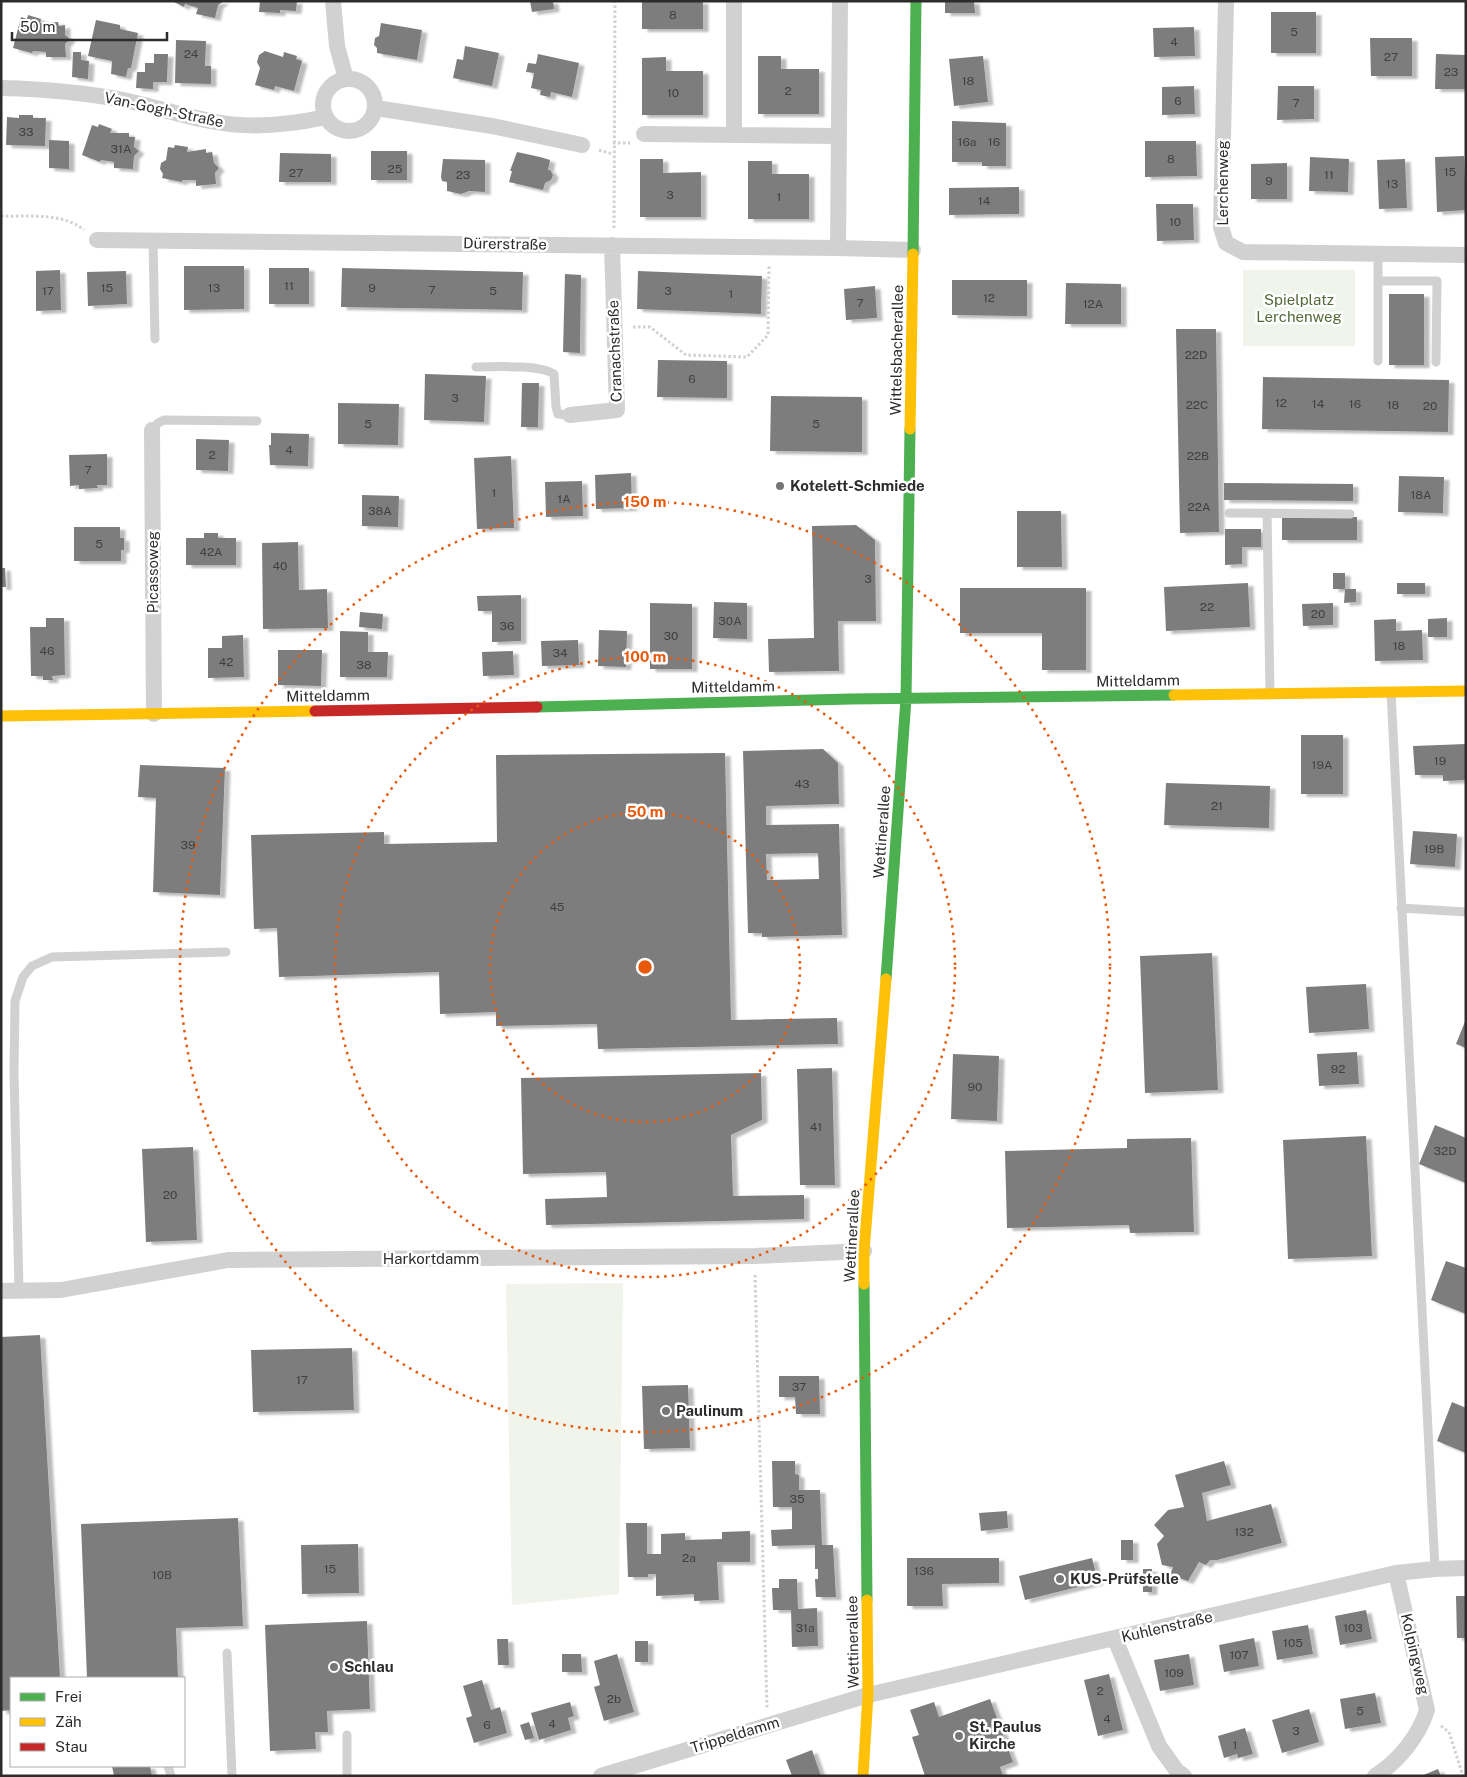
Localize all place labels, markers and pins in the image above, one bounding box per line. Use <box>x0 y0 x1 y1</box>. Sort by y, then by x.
place label: Kotelett-Schmiede <box>790 477 925 494</box>
marker: Kotelett-Schmiede <box>774 480 786 492</box>
centre of rings <box>636 958 654 976</box>
place label: Paulinum <box>676 1402 743 1419</box>
marker: Paulinum <box>660 1405 672 1417</box>
place label: KUS-Prüfstelle <box>1070 1570 1179 1587</box>
marker: KUS-Prüfstelle <box>1054 1573 1066 1585</box>
place label: Schlau <box>344 1658 394 1675</box>
marker: Schlau <box>328 1661 340 1673</box>
place label: St. Paulus Kirche <box>969 1718 1042 1752</box>
marker: St. Paulus Kirche <box>953 1730 965 1742</box>

